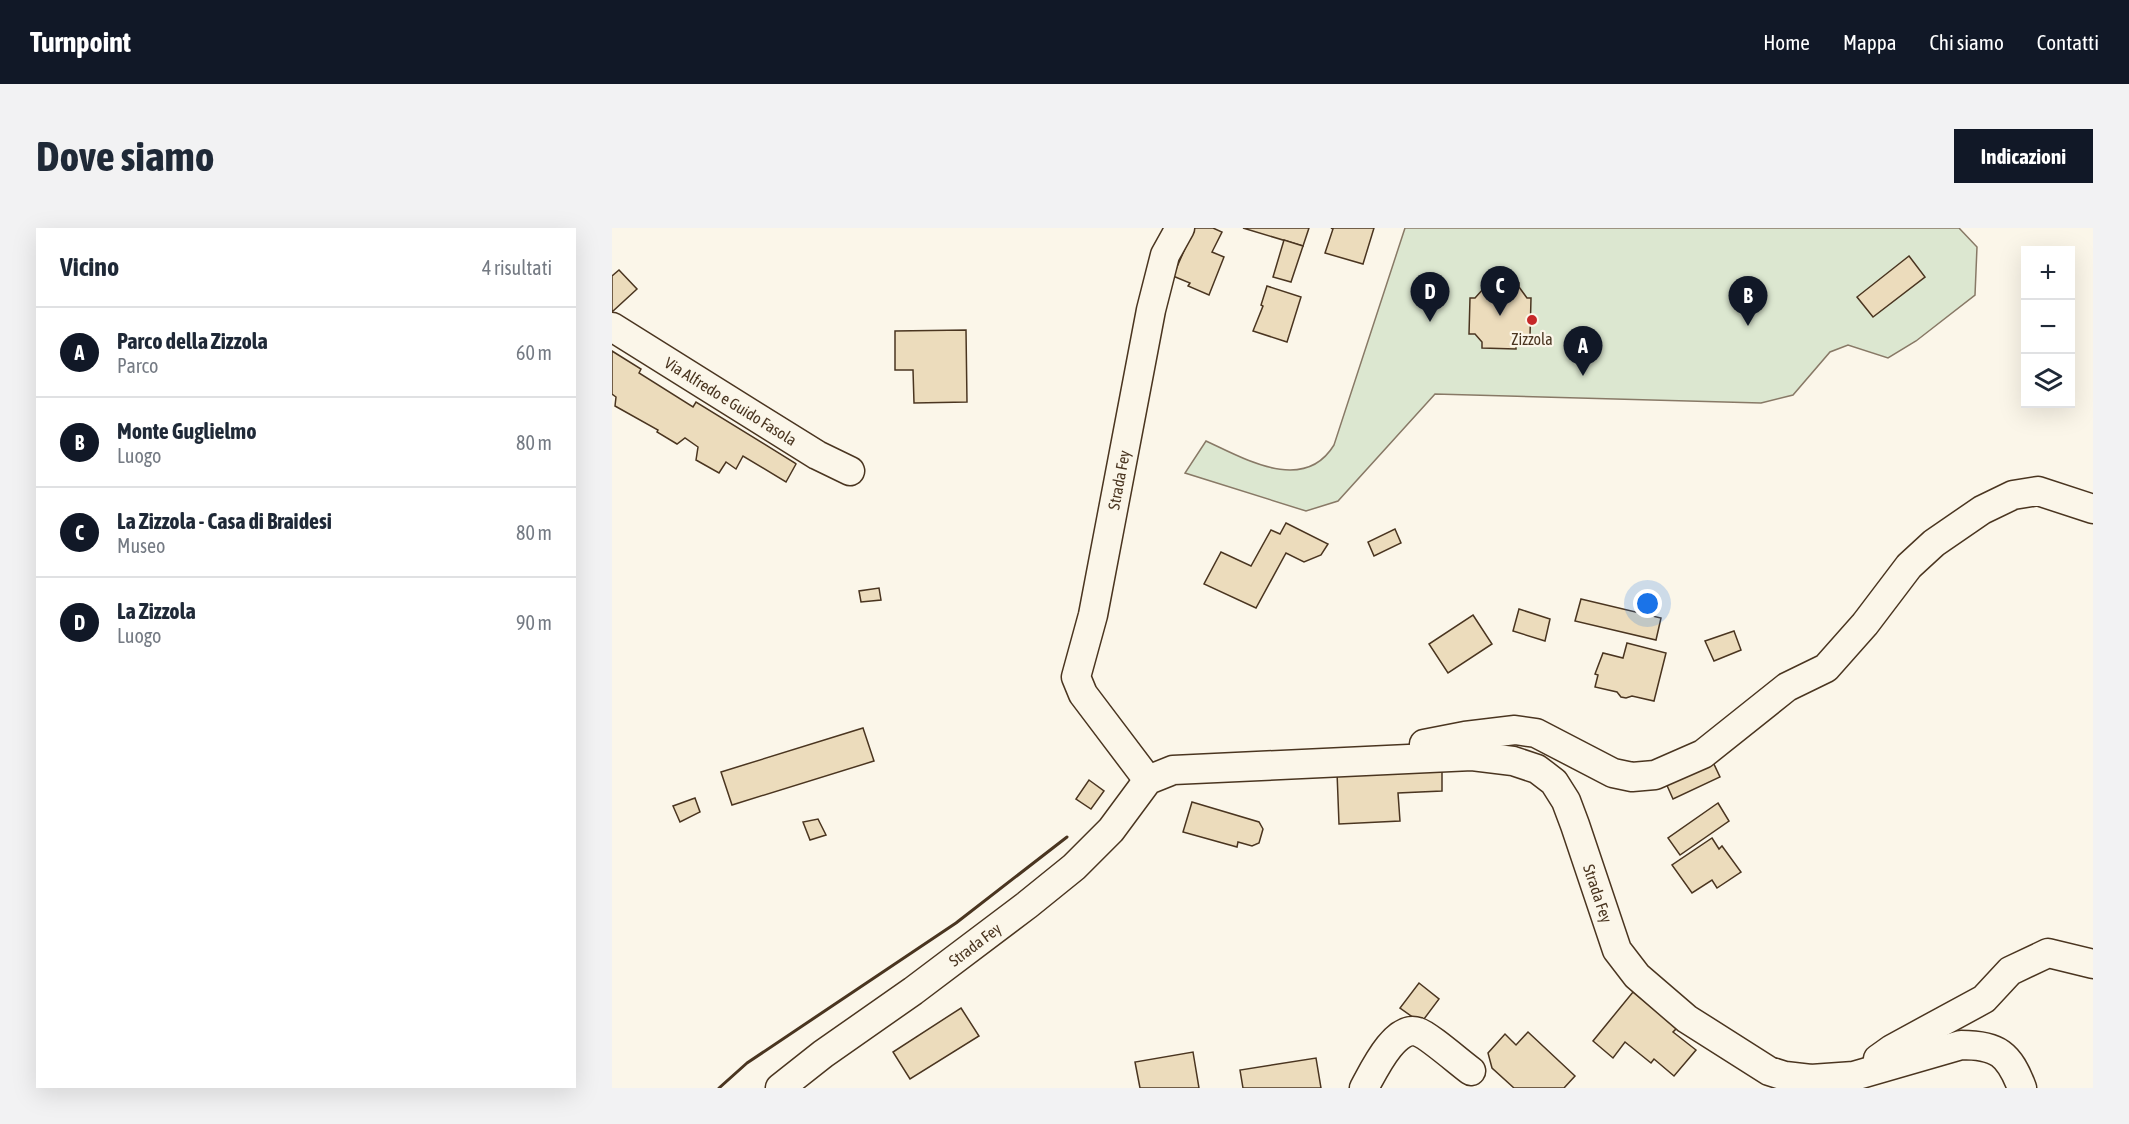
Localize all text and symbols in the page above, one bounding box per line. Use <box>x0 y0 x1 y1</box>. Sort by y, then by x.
text: Turnpoint <box>30 26 131 58</box>
text: Home <box>1763 30 1810 54</box>
text: Mappa <box>1843 30 1896 54</box>
text: Chi siamo <box>1929 30 2004 54</box>
text: Contatti <box>2037 30 2099 54</box>
button: Indicazioni <box>1954 129 2093 183</box>
text: Dove siamo <box>36 132 215 180</box>
map controls <box>2021 246 2075 408</box>
button: + <box>2021 246 2075 300</box>
text: Vicino <box>60 252 119 282</box>
text: 4 risultati <box>482 256 552 279</box>
pin: C <box>1480 266 1520 316</box>
pin: D <box>1410 272 1450 322</box>
pin: B <box>1728 276 1768 326</box>
button: − <box>2021 300 2075 354</box>
marker: Zizzola <box>1525 313 1539 327</box>
pin: A <box>1564 326 1602 376</box>
text: Parco della Zizzola <box>117 328 268 354</box>
place label: Zizzola <box>1511 330 1553 348</box>
text: A <box>75 341 84 364</box>
text: 60 m <box>516 341 552 364</box>
street label: Via Alfredo e Guido Fasola <box>661 353 800 449</box>
text: Parco <box>117 354 158 377</box>
button: layers <box>2021 354 2075 408</box>
text: Monte Guglielmo <box>117 418 257 444</box>
text: B <box>75 431 84 454</box>
text: 80 m <box>516 431 552 454</box>
text: Luogo <box>117 444 161 467</box>
street label: Strada Fey <box>1104 448 1134 511</box>
text: La Zizzola - Casa di Braidesi <box>117 508 332 534</box>
text: C <box>75 521 84 544</box>
text: 80 m <box>516 521 552 544</box>
text: Museo <box>117 534 166 557</box>
your location <box>1633 589 1662 618</box>
text: La Zizzola <box>117 598 196 624</box>
text: D <box>74 611 85 634</box>
text: 90 m <box>516 611 552 634</box>
text: Luogo <box>117 624 161 647</box>
street label: Strada Fey <box>1580 862 1616 926</box>
street label: Strada Fey <box>945 919 1005 970</box>

